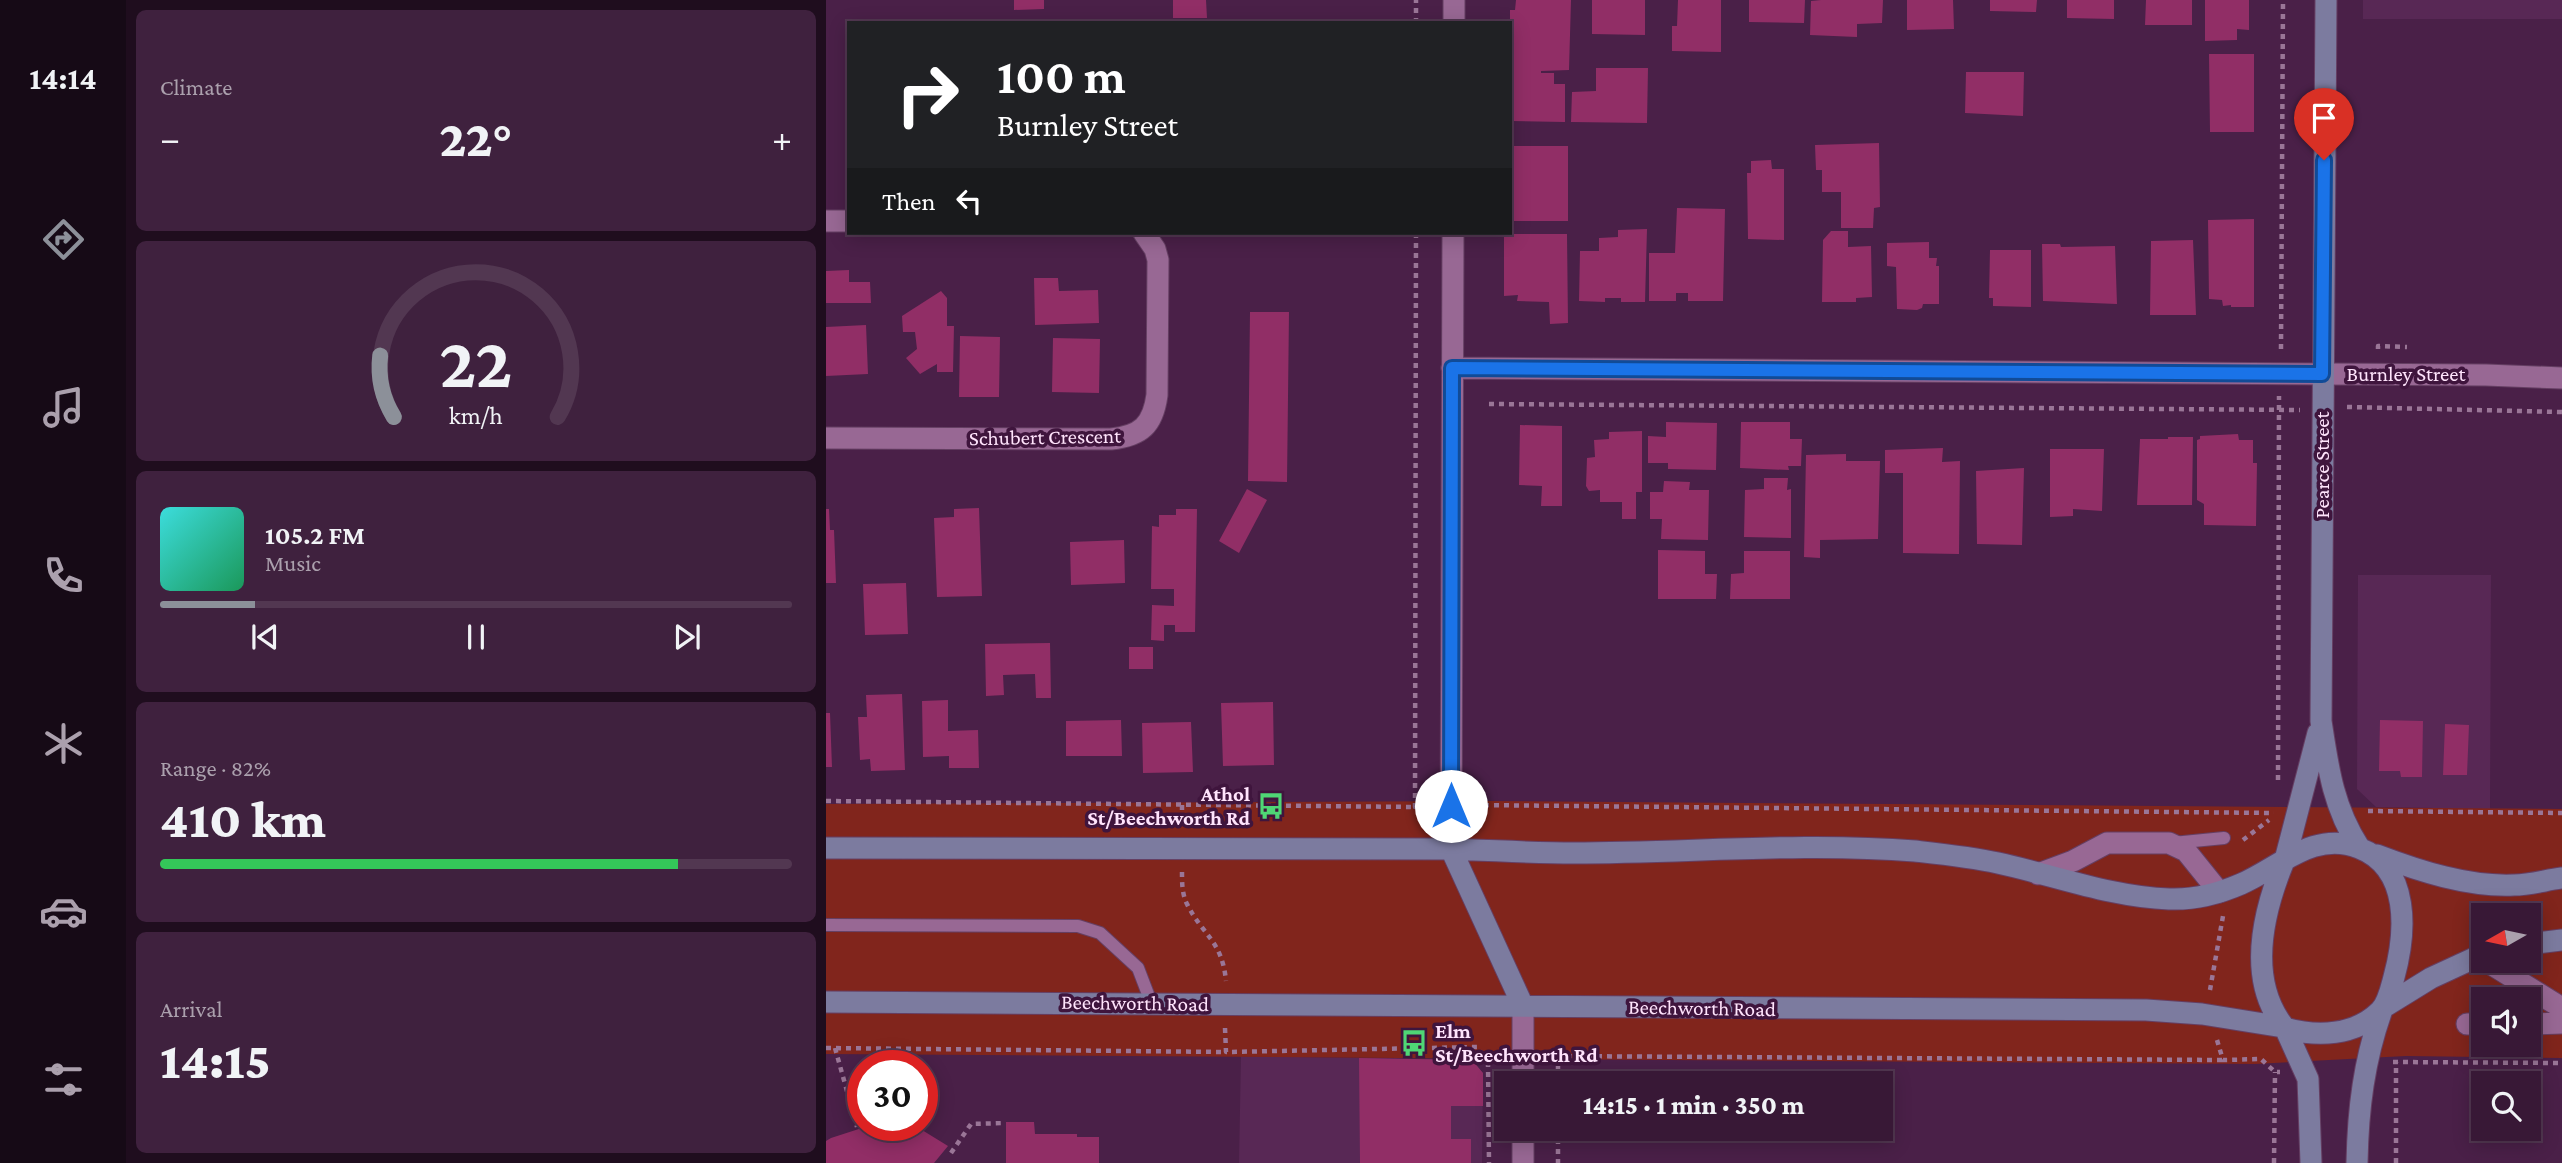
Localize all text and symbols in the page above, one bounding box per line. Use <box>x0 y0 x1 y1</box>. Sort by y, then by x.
icon: right <box>882 49 973 140</box>
text: 100 m <box>997 49 1126 104</box>
text: 14:14 <box>29 60 97 96</box>
text: Climate <box>160 74 232 100</box>
pin <box>2294 88 2354 160</box>
icon: arrive <box>2305 99 2343 137</box>
text: Burnley Street <box>997 107 1178 143</box>
text: 22° <box>439 109 513 167</box>
text: − <box>160 117 180 159</box>
text: + <box>772 117 792 159</box>
icon: left <box>950 182 988 220</box>
text: Then <box>882 187 936 216</box>
icon: directions <box>39 215 88 264</box>
text: 22 <box>439 322 513 403</box>
street label: Burnley Street <box>2347 362 2466 386</box>
icon: music <box>39 383 88 432</box>
text: km/h <box>449 402 503 429</box>
street label: Pearce Street <box>2310 410 2334 519</box>
street label: Schubert Crescent <box>969 424 1122 450</box>
text: 105.2 FM <box>265 521 365 550</box>
text: Music <box>265 550 321 576</box>
icon: phone <box>39 551 88 600</box>
icon: previous <box>246 618 284 656</box>
icon: pause <box>457 618 495 656</box>
icon: next <box>668 618 706 656</box>
icon: climate <box>39 719 88 768</box>
text: Range · 82% <box>160 755 271 781</box>
position arrow <box>1414 769 1488 843</box>
place label: Athol St/Beechworth Rd <box>1087 782 1251 830</box>
text: 410 km <box>160 790 326 848</box>
bus stop icon: Athol St/Beechworth Rd <box>1256 791 1286 821</box>
icon: car <box>39 887 88 936</box>
north arrow <box>2471 903 2541 973</box>
map controls <box>2471 903 2541 1141</box>
button: sound <box>2471 987 2541 1057</box>
street label: Beechworth Road <box>1061 990 1209 1016</box>
street label: Beechworth Road <box>1628 995 1776 1021</box>
text: Arrival <box>160 996 223 1022</box>
place label: Elm St/Beechworth Rd <box>1435 1019 1598 1067</box>
bus stop icon: Elm St/Beechworth Rd <box>1399 1028 1429 1058</box>
text: 14:15 <box>160 1031 271 1089</box>
speed limit sign: 30 <box>847 1050 938 1141</box>
icon: filters <box>39 1055 88 1104</box>
button: search <box>2471 1071 2541 1141</box>
text: 14:15 · 1 min · 350 m <box>1583 1091 1804 1120</box>

